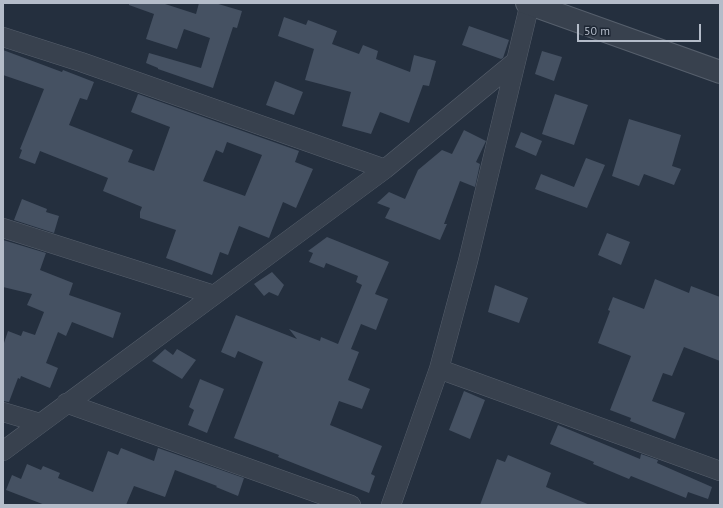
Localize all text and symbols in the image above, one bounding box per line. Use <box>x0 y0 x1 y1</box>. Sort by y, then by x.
scale bar <box>579 16 703 42</box>
text: 50 m <box>584 23 610 38</box>

